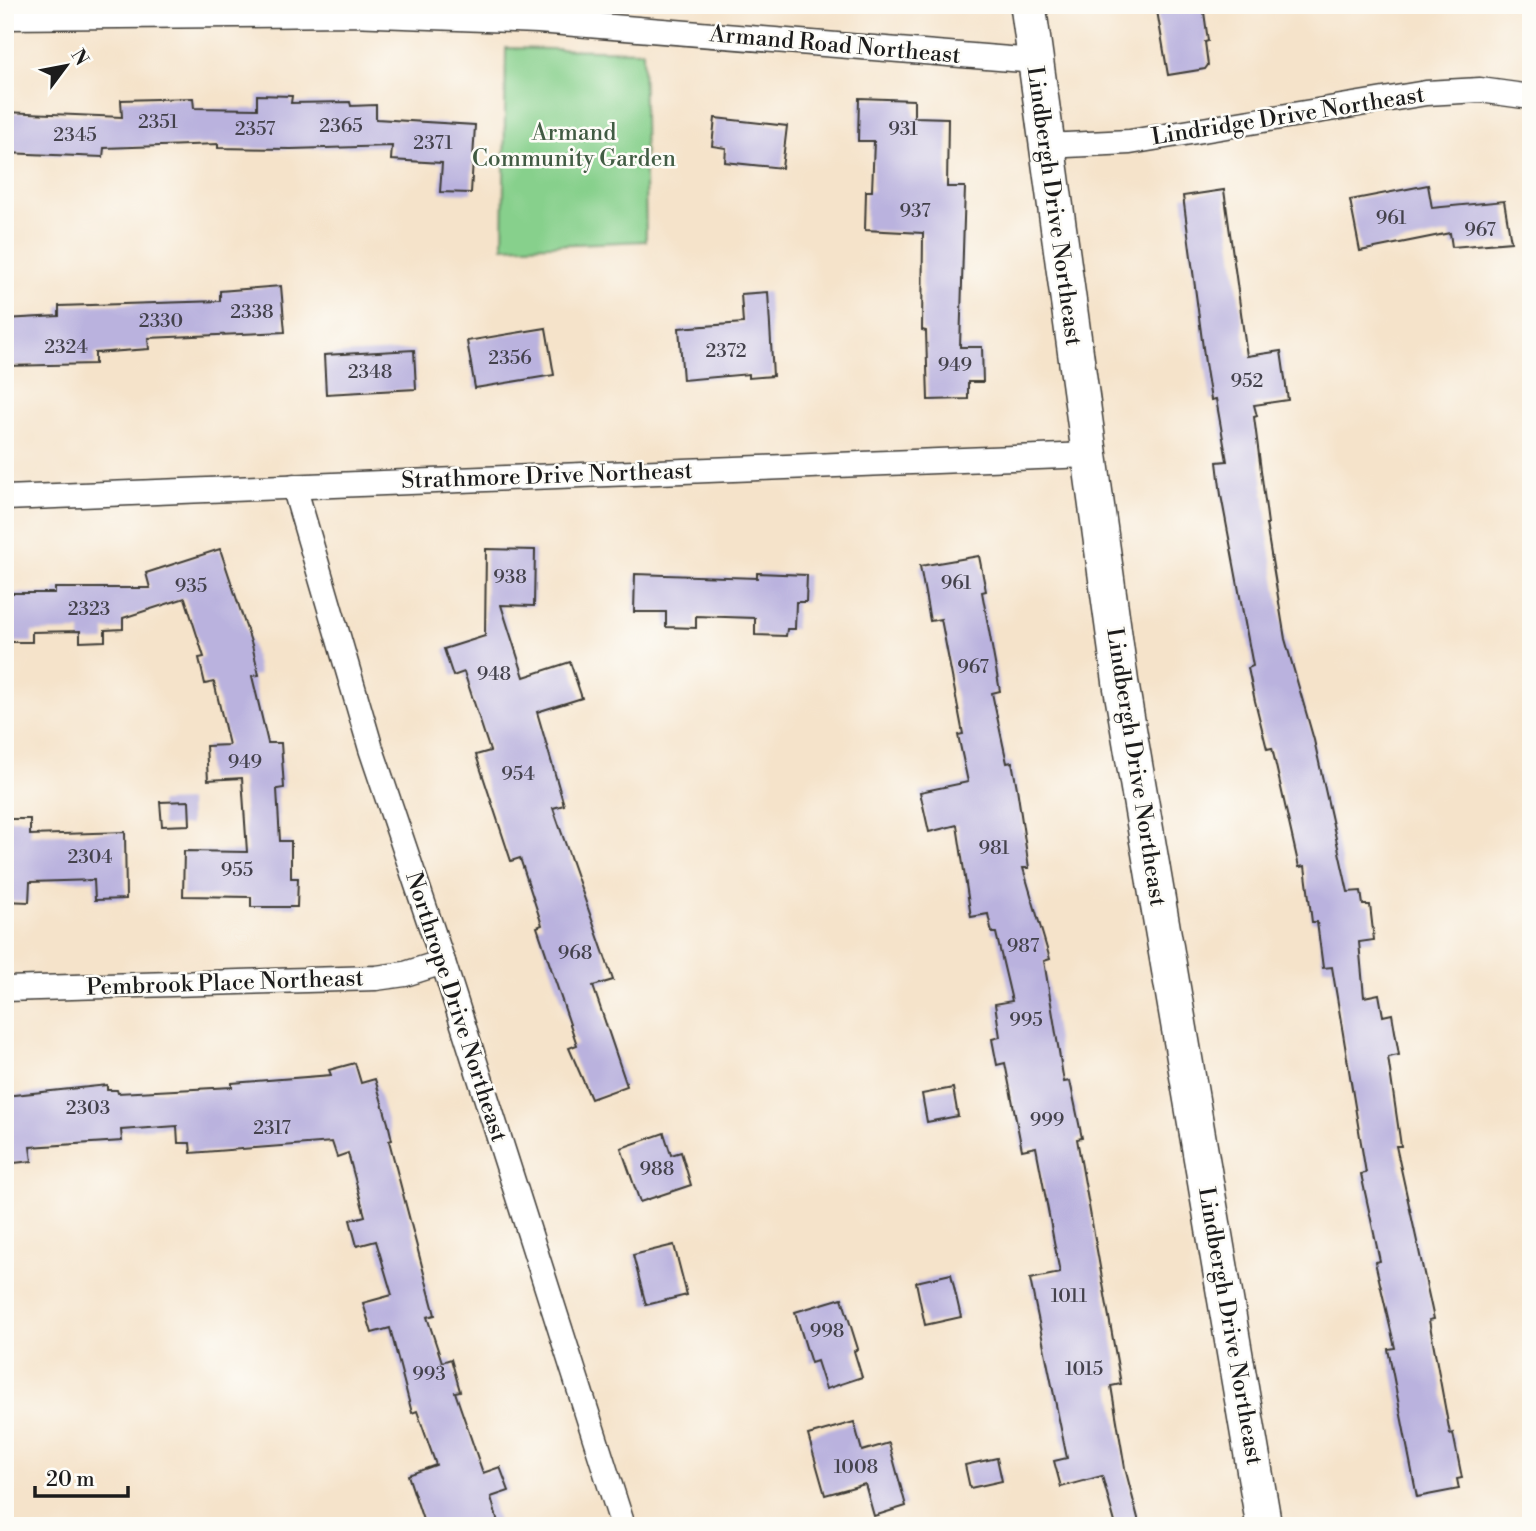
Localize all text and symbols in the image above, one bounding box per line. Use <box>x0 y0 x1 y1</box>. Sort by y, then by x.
street label: Armand Road Northeast <box>707 20 962 70</box>
north arrow <box>32 32 102 102</box>
text: N <box>65 45 94 70</box>
street label: Lindbergh Drive Northeast <box>1021 65 1087 347</box>
street label: Lindridge Drive Northeast <box>1149 81 1427 151</box>
house number: 2351 <box>138 110 178 134</box>
house number: 2365 <box>319 114 363 138</box>
house number: 2357 <box>235 117 276 141</box>
house number: 931 <box>888 117 918 141</box>
park label: Armand Community Garden <box>472 119 676 173</box>
house number: 2345 <box>53 123 97 147</box>
house number: 2371 <box>413 131 453 155</box>
house number: 937 <box>899 199 931 223</box>
house number: 961 <box>1376 206 1406 230</box>
house number: 967 <box>1464 218 1496 242</box>
house number: 2338 <box>230 300 274 324</box>
house number: 2330 <box>139 309 183 333</box>
house number: 2324 <box>44 335 88 359</box>
house number: 2372 <box>705 339 747 363</box>
house number: 2356 <box>488 346 532 370</box>
house number: 949 <box>938 353 972 377</box>
house number: 2348 <box>348 360 392 384</box>
house number: 952 <box>1231 369 1263 393</box>
street label: Strathmore Drive Northeast <box>401 457 693 495</box>
house number: 938 <box>493 565 527 589</box>
house number: 961 <box>941 571 971 595</box>
house number: 935 <box>175 574 207 598</box>
house number: 2323 <box>68 597 110 621</box>
street label: Lindbergh Drive Northeast <box>1100 626 1172 908</box>
house number: 967 <box>957 655 989 679</box>
house number: 948 <box>477 662 511 686</box>
house number: 949 <box>228 750 262 774</box>
house number: 954 <box>501 762 535 786</box>
house number: 981 <box>979 836 1009 860</box>
house number: 2304 <box>67 845 113 869</box>
house number: 955 <box>221 858 253 882</box>
street label: Northrope Drive Northeast <box>399 869 513 1145</box>
house number: 987 <box>1007 934 1040 958</box>
house number: 968 <box>558 941 592 965</box>
street label: Pembrook Place Northeast <box>86 964 364 1002</box>
house number: 995 <box>1009 1008 1043 1032</box>
house number: 2303 <box>66 1096 110 1120</box>
house number: 999 <box>1030 1108 1064 1132</box>
house number: 2317 <box>253 1116 291 1140</box>
house number: 988 <box>640 1157 674 1181</box>
street label: Lindbergh Drive Northeast <box>1192 1185 1268 1467</box>
house number: 1011 <box>1051 1284 1087 1308</box>
house number: 998 <box>810 1319 844 1343</box>
house number: 1015 <box>1065 1357 1103 1381</box>
house number: 993 <box>412 1362 446 1386</box>
scale bar <box>35 1454 128 1498</box>
house number: 1008 <box>834 1455 878 1479</box>
text: 20 m <box>46 1467 95 1493</box>

